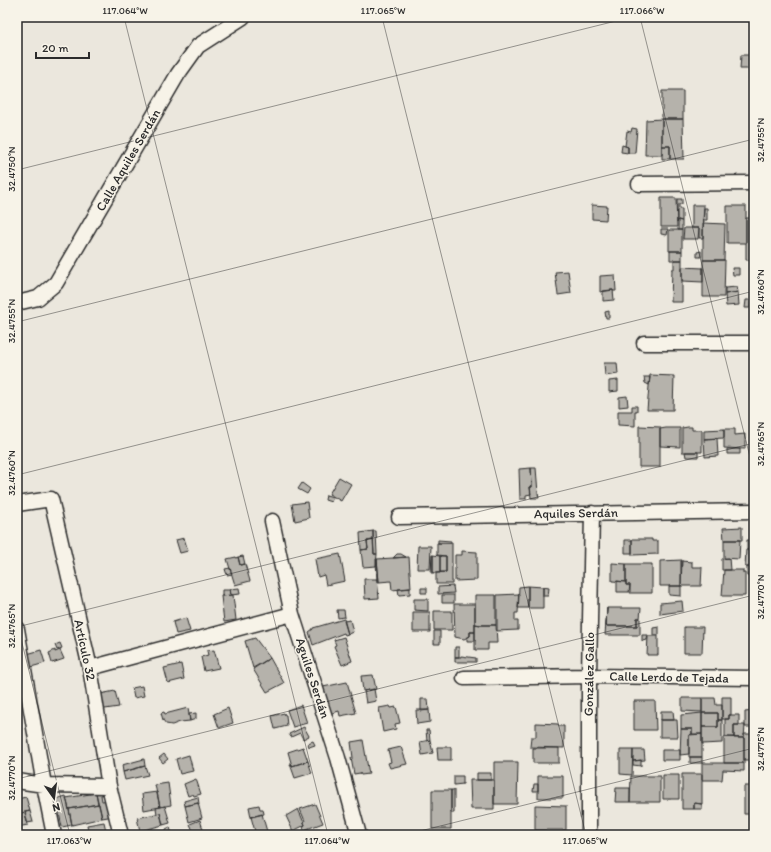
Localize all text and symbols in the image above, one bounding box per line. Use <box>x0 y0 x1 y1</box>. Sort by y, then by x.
text: 117.064°W <box>102 4 148 17</box>
text: 117.065°W <box>361 4 406 17</box>
text: 117.066°W <box>620 4 665 17</box>
scale bar <box>36 34 89 60</box>
text: 20 m <box>42 41 69 55</box>
street label: Calle Aquiles Serdán <box>93 106 163 214</box>
text: 32.4755°N <box>754 118 767 162</box>
text: 32.4750°N <box>5 146 18 192</box>
text: 32.4760°N <box>754 269 767 315</box>
text: 32.4755°N <box>5 299 18 343</box>
text: 32.4765°N <box>754 422 767 466</box>
text: 32.4760°N <box>5 450 18 496</box>
street label: Aquiles Serdán <box>534 505 619 521</box>
text: 32.4770°N <box>754 574 767 619</box>
text: 32.4765°N <box>5 604 18 648</box>
street label: Artículo 32 <box>71 618 99 682</box>
street label: González Gallo <box>581 631 597 716</box>
street label: Aguiles Serdán <box>293 636 333 721</box>
street label: Calle Lerdo de Tejada <box>609 668 729 686</box>
text: 32.4775°N <box>754 727 767 771</box>
text: 32.4770°N <box>5 755 18 800</box>
north arrow <box>34 778 74 818</box>
text: N <box>51 800 61 814</box>
text: 117.063°W <box>46 834 92 847</box>
text: 117.064°W <box>304 834 350 847</box>
text: 117.065°W <box>563 834 608 847</box>

